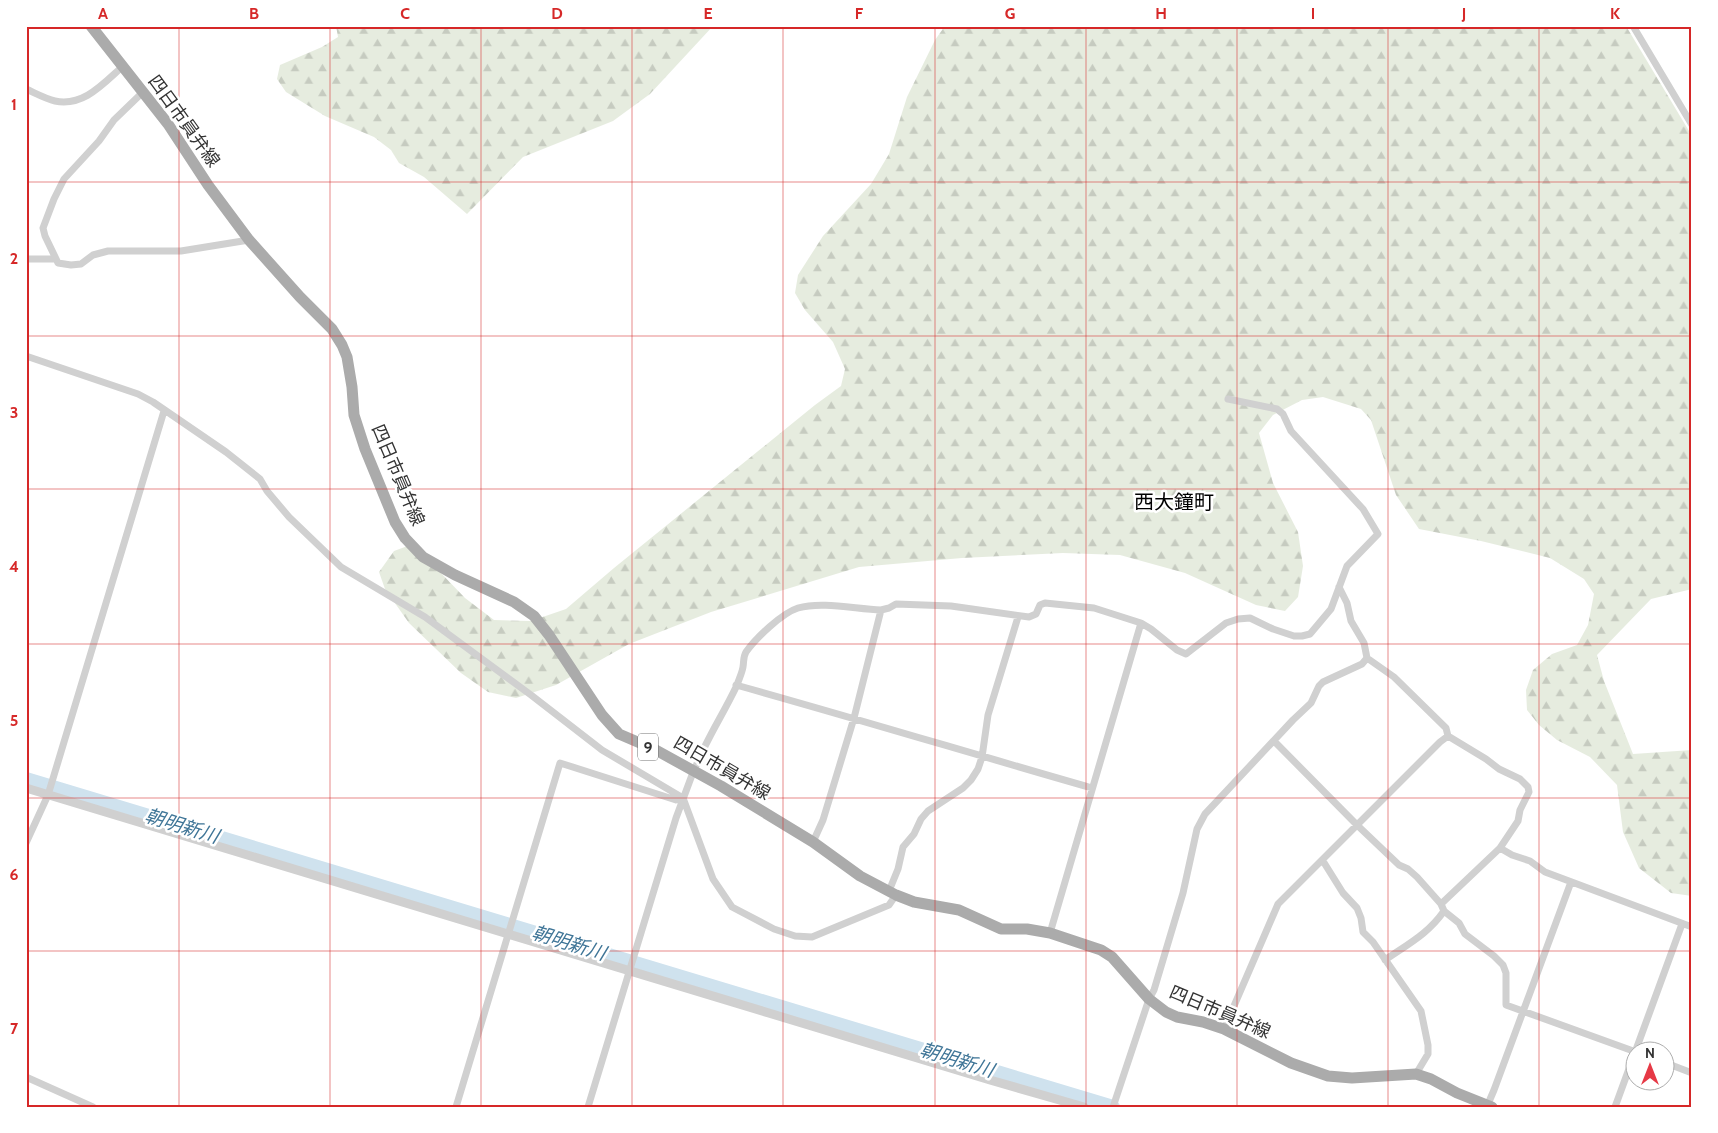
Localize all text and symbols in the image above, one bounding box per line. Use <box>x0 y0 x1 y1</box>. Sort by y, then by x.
text: A <box>98 4 108 23</box>
text: B <box>249 4 259 23</box>
text: C <box>400 4 410 23</box>
text: D <box>551 4 563 23</box>
text: E <box>703 4 713 23</box>
text: F <box>855 4 864 23</box>
text: G <box>1005 4 1015 23</box>
text: H <box>1155 4 1167 23</box>
text: I <box>1311 4 1315 23</box>
text: J <box>1461 4 1466 23</box>
text: K <box>1610 4 1620 23</box>
street label: 四日市員弁線 <box>143 71 225 171</box>
text: 1 <box>11 95 17 114</box>
text: 2 <box>10 249 18 268</box>
text: 3 <box>10 403 18 422</box>
street label: 四日市員弁線 <box>367 421 429 529</box>
district label: 西大鐘町 <box>1134 490 1214 514</box>
text: 4 <box>9 557 19 576</box>
text: 5 <box>10 711 18 730</box>
street label: 四日市員弁線 <box>670 731 774 805</box>
road number: 9 <box>638 734 658 760</box>
water label: 朝明新川 <box>142 804 224 849</box>
text: 6 <box>10 865 19 884</box>
water label: 朝明新川 <box>529 921 611 966</box>
street label: 四日市員弁線 <box>1166 981 1274 1043</box>
text: 7 <box>10 1019 19 1038</box>
water label: 朝明新川 <box>917 1038 999 1083</box>
north arrow <box>1626 1040 1676 1090</box>
text: N <box>1645 1044 1655 1062</box>

